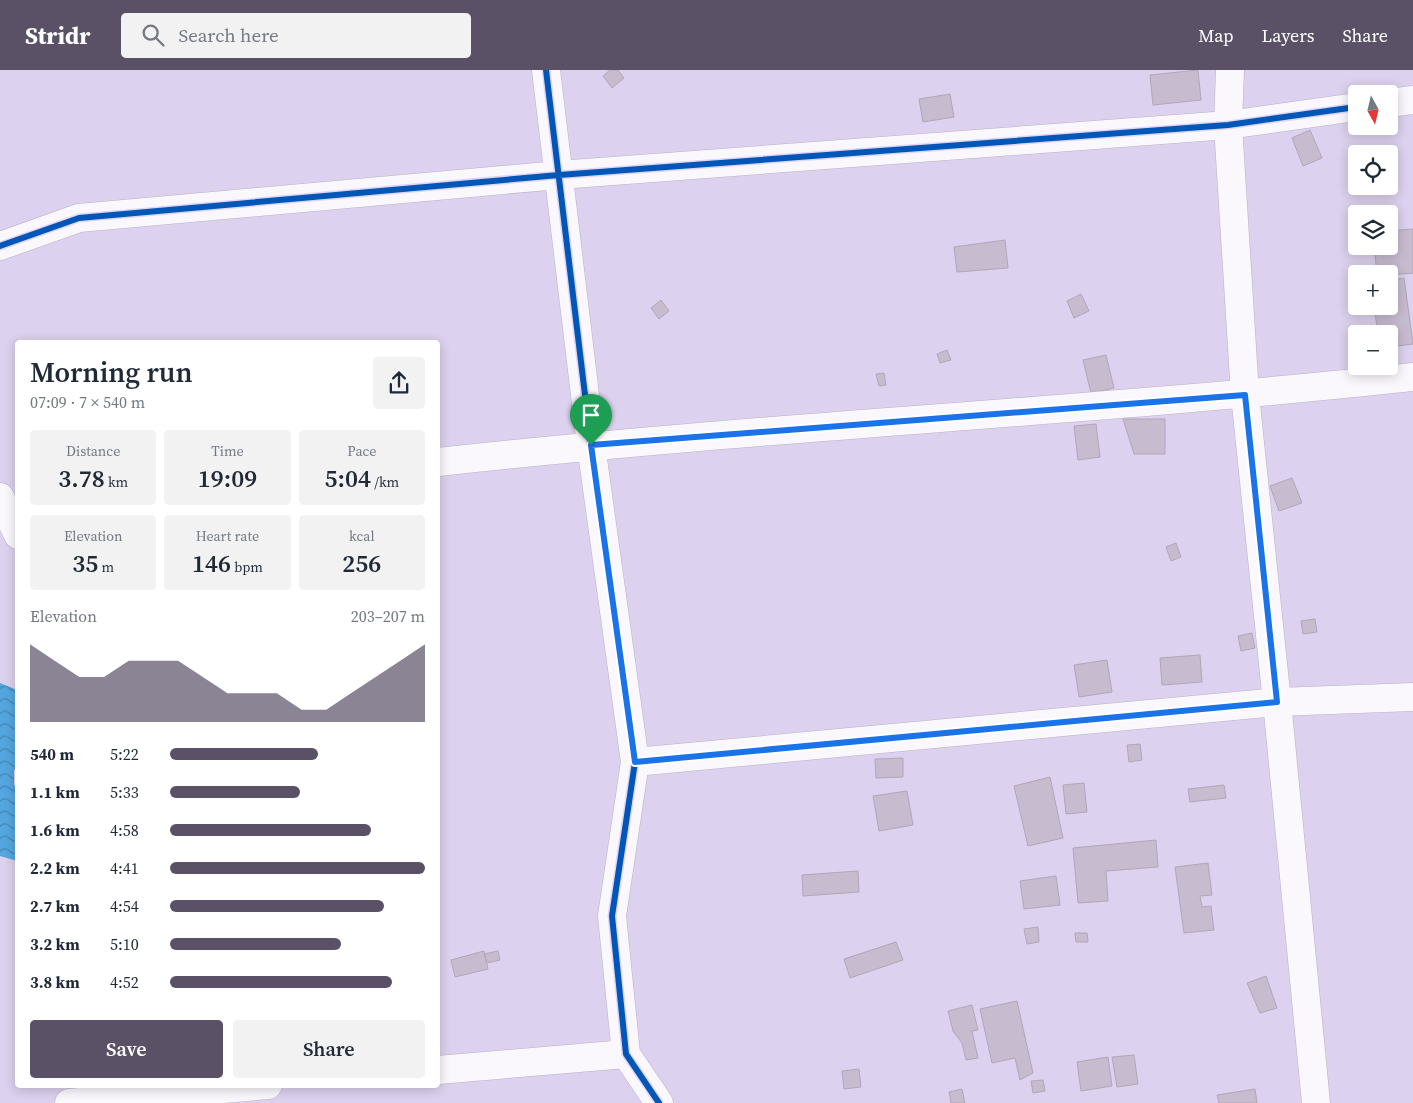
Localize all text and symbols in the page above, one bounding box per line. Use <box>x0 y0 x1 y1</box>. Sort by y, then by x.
search box <box>121 13 471 58</box>
text: Stridr <box>25 19 91 52</box>
icon: search <box>139 21 167 49</box>
text: Search here <box>179 22 279 48</box>
text: Map <box>1198 23 1233 48</box>
text: Layers <box>1261 23 1314 48</box>
text: Share <box>1342 23 1388 48</box>
north arrow <box>1348 85 1398 135</box>
map controls <box>1348 85 1398 375</box>
button: locate <box>1348 145 1398 195</box>
button: layers <box>1348 205 1398 255</box>
button: + <box>1348 265 1398 315</box>
button: − <box>1348 325 1398 375</box>
text: Morning run <box>30 353 193 391</box>
button: share <box>373 357 425 409</box>
text: 07:09 · 7 × 540 m <box>30 391 145 413</box>
pin <box>570 394 612 445</box>
icon: arrive <box>577 401 605 429</box>
text: Distance <box>66 441 120 461</box>
text: Time <box>211 441 244 461</box>
text: Pace <box>347 441 377 461</box>
text: 3.78 <box>58 461 105 495</box>
text: 19:09 <box>198 461 257 495</box>
text: 5:04 <box>324 461 371 495</box>
text: km <box>105 472 128 492</box>
text: /km <box>371 472 399 492</box>
text: Elevation <box>64 526 122 546</box>
text: Heart rate <box>196 526 259 546</box>
text: kcal <box>349 526 375 546</box>
text: 35 <box>72 546 98 580</box>
text: 146 <box>192 546 231 580</box>
text: 256 <box>342 546 381 580</box>
text: m <box>98 557 114 577</box>
text: bpm <box>231 557 263 577</box>
text: Elevation <box>30 605 97 627</box>
text: 203–207 m <box>351 605 425 627</box>
text: 540 m <box>30 743 74 765</box>
text: 5:22 <box>110 743 139 765</box>
text: 1.1 km <box>30 781 80 803</box>
text: 5:33 <box>110 781 139 803</box>
text: 1.6 km <box>30 819 80 841</box>
text: 4:58 <box>110 819 139 841</box>
text: 2.2 km <box>30 857 80 879</box>
text: 4:41 <box>110 857 139 879</box>
text: 2.7 km <box>30 895 80 917</box>
text: 4:54 <box>110 895 139 917</box>
text: 3.2 km <box>30 933 80 955</box>
text: 5:10 <box>110 933 139 955</box>
text: 3.8 km <box>30 971 80 993</box>
text: 4:52 <box>110 971 139 993</box>
button: Save <box>30 1020 223 1078</box>
button: Share <box>233 1020 425 1078</box>

